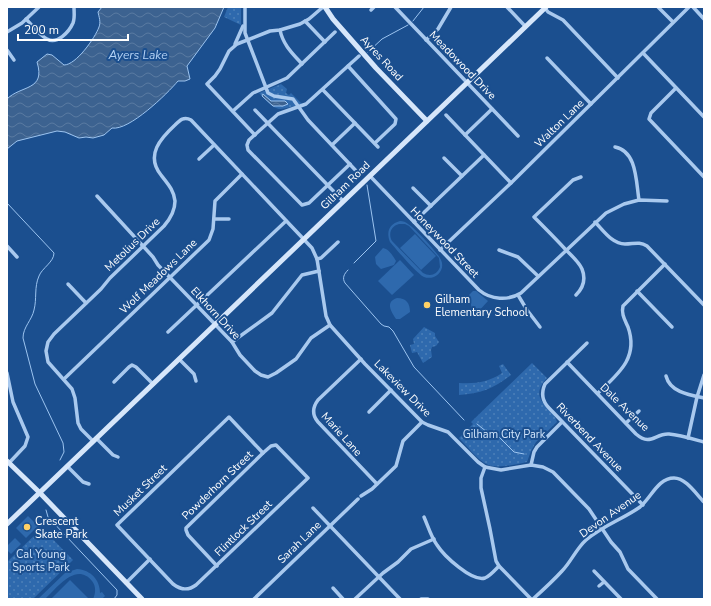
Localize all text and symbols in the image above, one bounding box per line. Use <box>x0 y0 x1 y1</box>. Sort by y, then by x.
scale bar <box>18 16 128 42</box>
text: 200 m <box>24 22 59 38</box>
street label: Meadowood Drive <box>426 28 499 103</box>
street label: Ayres Road <box>357 32 406 84</box>
water label: Ayers Lake <box>107 47 168 63</box>
street label: Walton Lane <box>531 96 587 151</box>
street label: Gilham Road <box>317 158 373 213</box>
street label: Honeywood Street <box>407 204 482 281</box>
street label: Metolius Drive <box>101 214 163 275</box>
street label: Wolf Meadows Lane <box>116 235 200 317</box>
street label: Elkhorn Drive <box>187 284 244 343</box>
place label: Gilham Elementary School <box>435 292 529 320</box>
marker: Gilham Elementary School <box>422 300 432 310</box>
street label: Lakeview Drive <box>371 356 435 420</box>
street label: Dale Avenue <box>597 380 653 435</box>
street label: Riverbend Avenue <box>553 400 627 475</box>
street label: Marie Lane <box>318 409 365 460</box>
park label: Gilham City Park <box>463 427 546 442</box>
street label: Powderhorn Street <box>179 447 256 523</box>
street label: Musket Street <box>110 461 170 520</box>
street label: Devon Avenue <box>576 487 644 541</box>
street label: Flintlock Street <box>211 497 276 560</box>
place label: Crescent Skate Park <box>35 514 88 542</box>
street label: Sarah Lane <box>274 518 325 567</box>
marker: Crescent Skate Park <box>22 522 32 532</box>
park label: Cal Young Sports Park <box>12 547 70 575</box>

